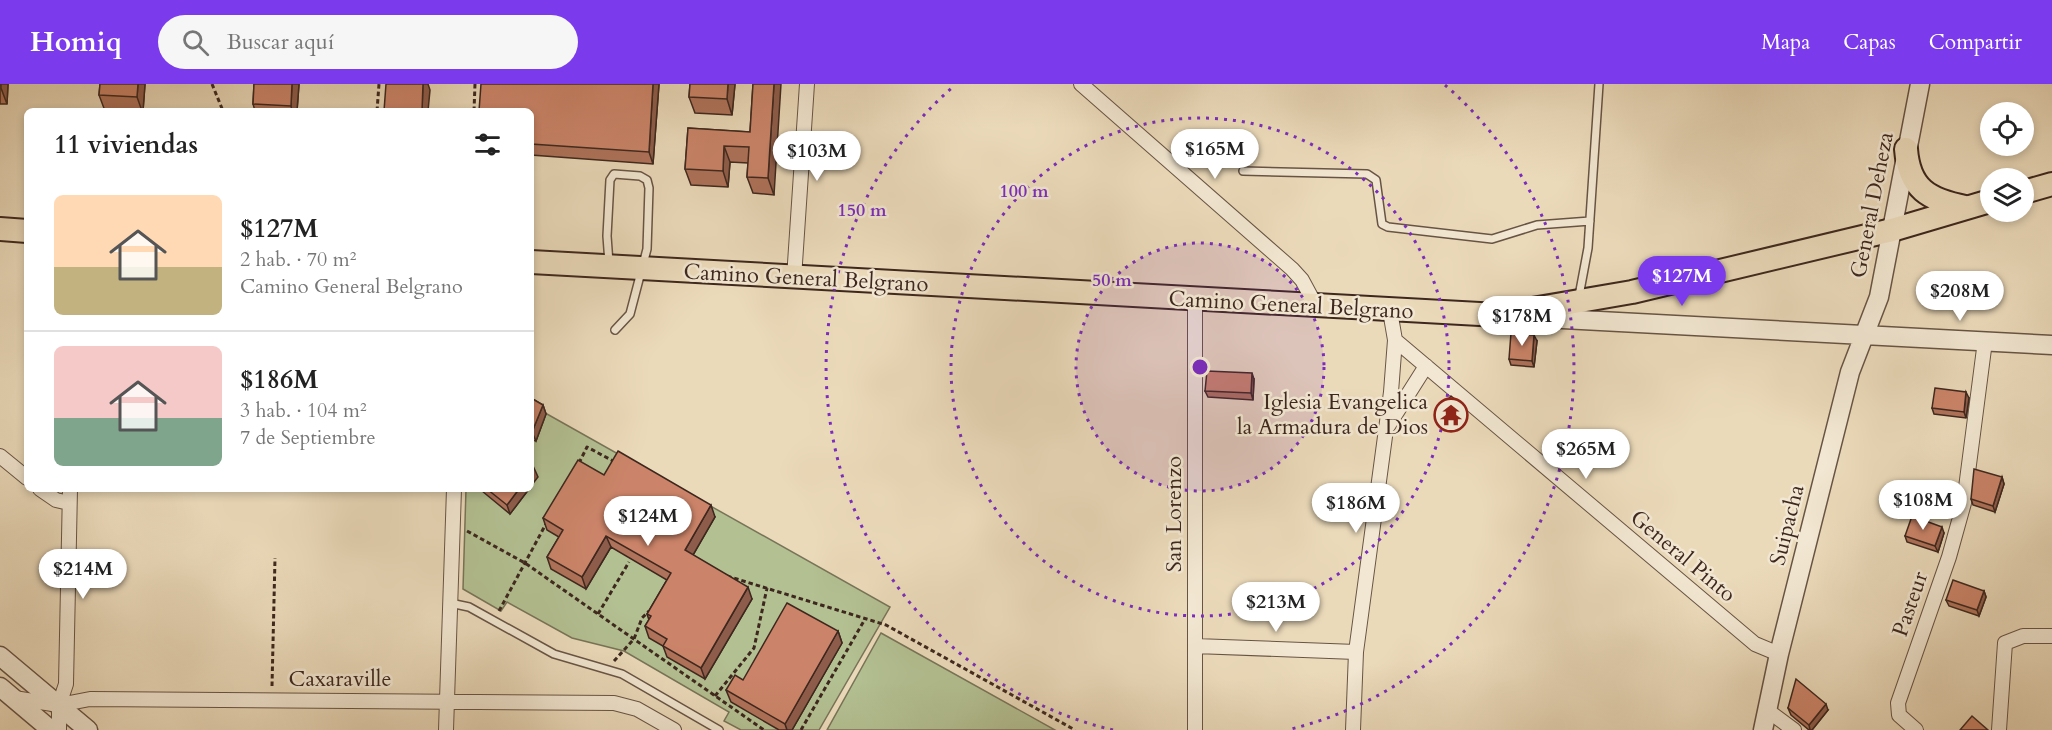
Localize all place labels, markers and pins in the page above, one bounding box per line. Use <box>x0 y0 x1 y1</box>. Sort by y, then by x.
pin: $165M <box>1173 129 1257 180</box>
pin: $103M <box>775 131 859 182</box>
pin: $127M <box>1640 256 1724 307</box>
pin: $208M <box>1918 271 2002 322</box>
pin: $178M <box>1480 296 1564 347</box>
centre of rings <box>1190 357 1210 377</box>
place label: Iglesia Evangelica la Armadura de Dios <box>1237 387 1428 442</box>
temple icon: Iglesia Evangelica la Armadura de Dios <box>1433 397 1469 433</box>
pin: $265M <box>1544 429 1628 480</box>
pin: $108M <box>1881 480 1965 531</box>
pin: $186M <box>1314 483 1398 534</box>
pin: $124M <box>606 496 690 547</box>
pin: $214M <box>41 549 125 600</box>
pin: $213M <box>1234 582 1318 633</box>

